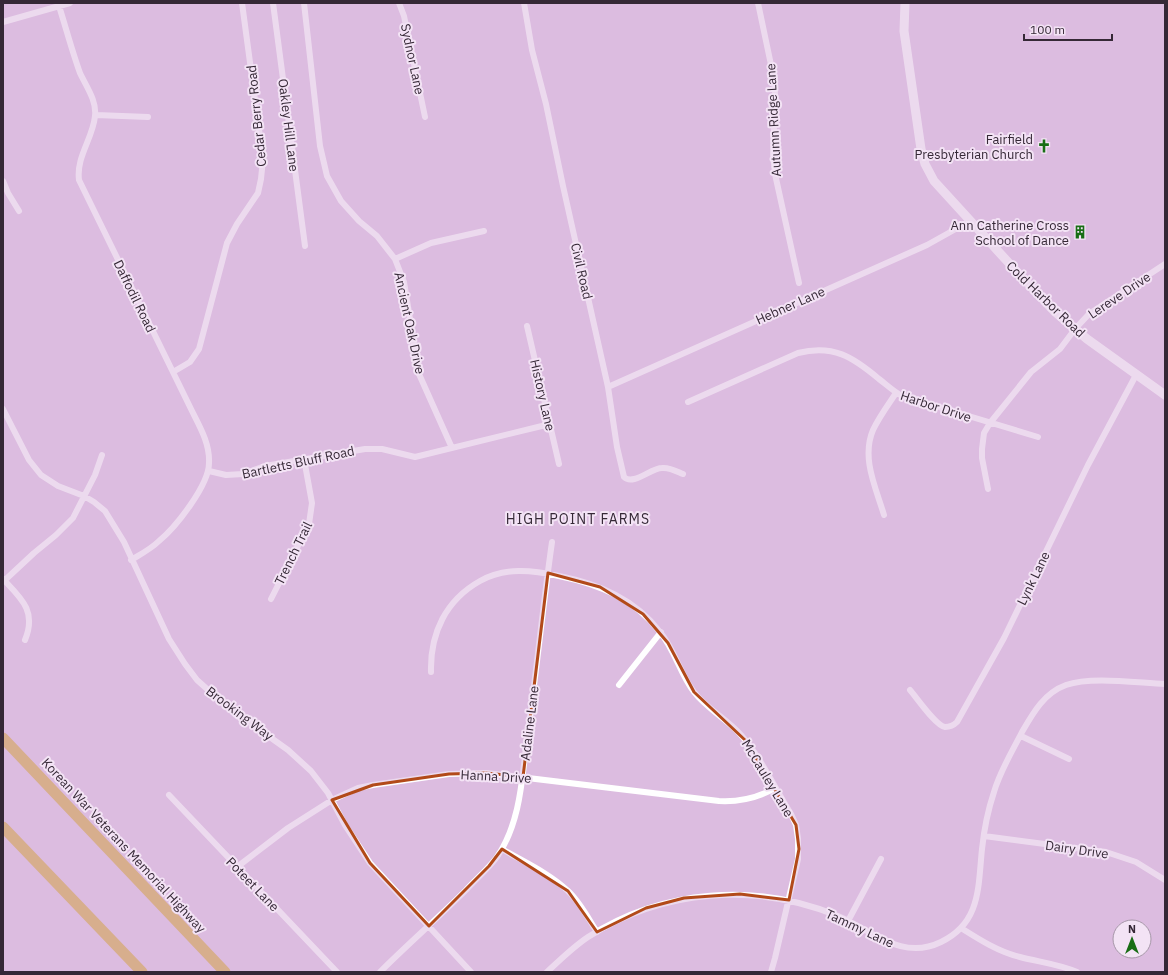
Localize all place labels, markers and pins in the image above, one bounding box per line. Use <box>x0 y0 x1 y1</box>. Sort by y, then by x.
place label: Fairfield Presbyterian Church <box>915 131 1033 163</box>
church icon: Fairfield Presbyterian Church <box>1036 138 1052 154</box>
place label: Ann Catherine Cross School of Dance <box>950 217 1069 249</box>
building icon: Ann Catherine Cross School of Dance <box>1072 224 1088 240</box>

